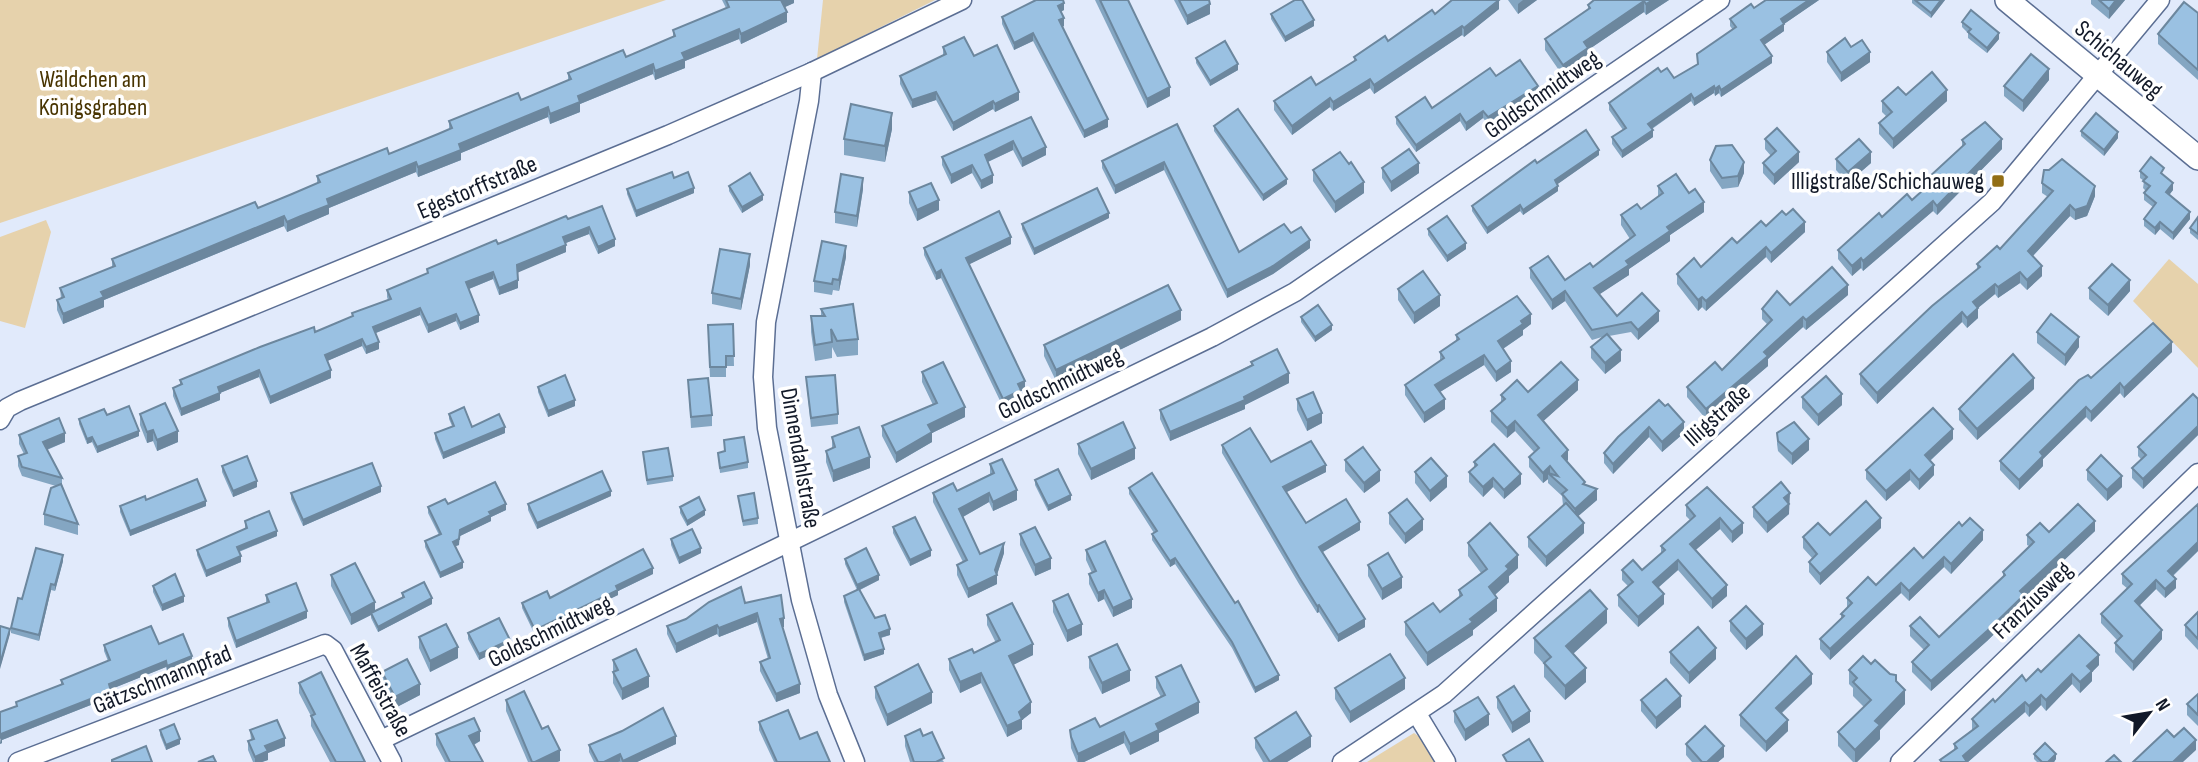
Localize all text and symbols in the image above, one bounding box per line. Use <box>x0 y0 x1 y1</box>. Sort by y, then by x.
street label: Schichauweg <box>2069 14 2169 105</box>
street label: Goldschmidtweg <box>1479 44 1606 145</box>
park label: Wäldchen am Königsgraben <box>39 65 147 122</box>
street label: Egestorffstraße <box>413 149 541 226</box>
place label: Illigstraße/Schichauweg <box>1791 167 1984 196</box>
marker: Illigstraße/Schichauweg <box>1990 173 2006 189</box>
street label: Goldschmidtweg <box>993 341 1127 426</box>
street label: Illigstraße <box>1678 378 1757 453</box>
street label: Dinnendahlstraße <box>774 386 827 531</box>
street label: Franziusweg <box>1987 555 2078 645</box>
street label: Goldschmidtweg <box>483 589 617 674</box>
street label: Maffeistraße <box>343 638 418 742</box>
street label: Gätzschmannpfad <box>89 639 236 720</box>
north arrow <box>2114 678 2184 748</box>
text: N <box>2150 695 2175 715</box>

